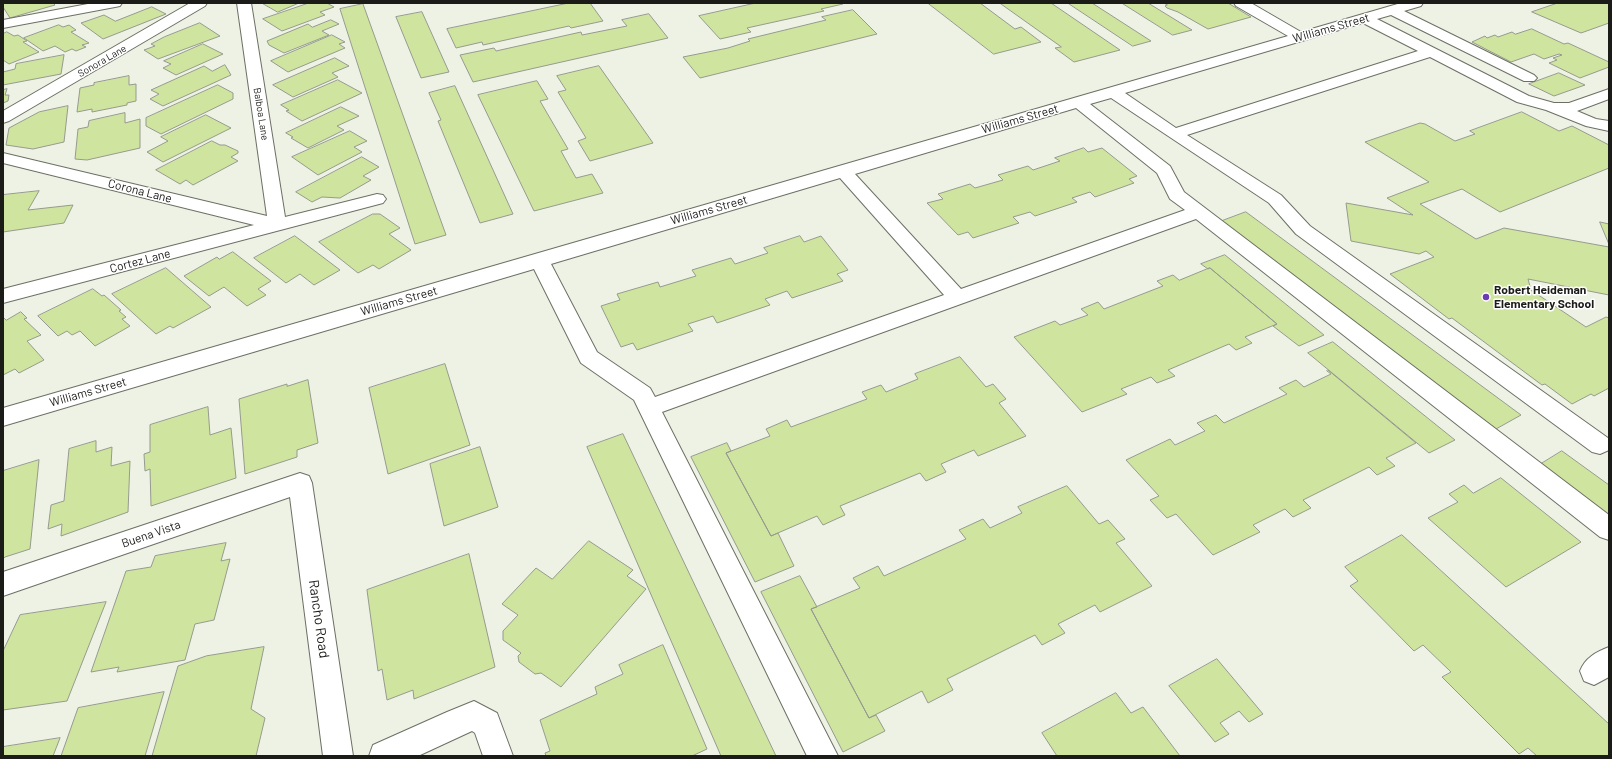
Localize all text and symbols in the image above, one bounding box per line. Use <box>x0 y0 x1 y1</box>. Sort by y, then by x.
street label: Williams Street <box>1291 10 1371 46</box>
street label: Sonora Lane <box>76 42 128 80</box>
street label: Balboa Lane <box>251 87 271 141</box>
street label: Williams Street <box>980 101 1060 137</box>
street label: Corona Lane <box>107 176 173 206</box>
street label: Williams Street <box>669 192 749 228</box>
street label: Cortez Lane <box>108 246 172 276</box>
street label: Williams Street <box>359 283 439 319</box>
place label: Robert Heideman Elementary School <box>1494 283 1594 311</box>
marker: Robert Heideman Elementary School <box>1481 292 1491 302</box>
street label: Williams Street <box>48 374 128 410</box>
street label: Buena Vista <box>120 517 182 551</box>
street label: Rancho Road <box>305 579 333 659</box>

